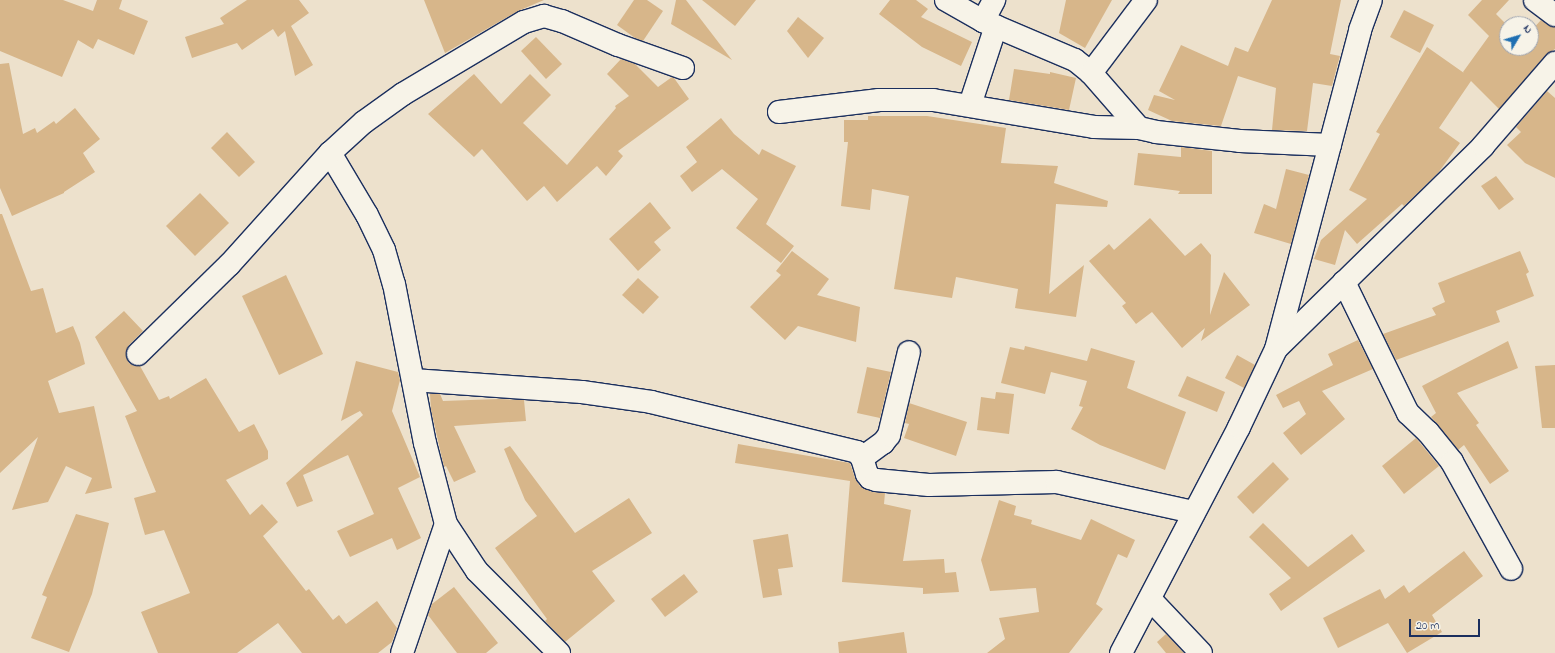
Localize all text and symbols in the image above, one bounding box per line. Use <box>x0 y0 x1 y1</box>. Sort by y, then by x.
north arrow <box>1499 16 1539 56</box>
text: N <box>1519 21 1536 37</box>
scale bar <box>1411 611 1482 637</box>
text: 20 m <box>1416 617 1439 635</box>

